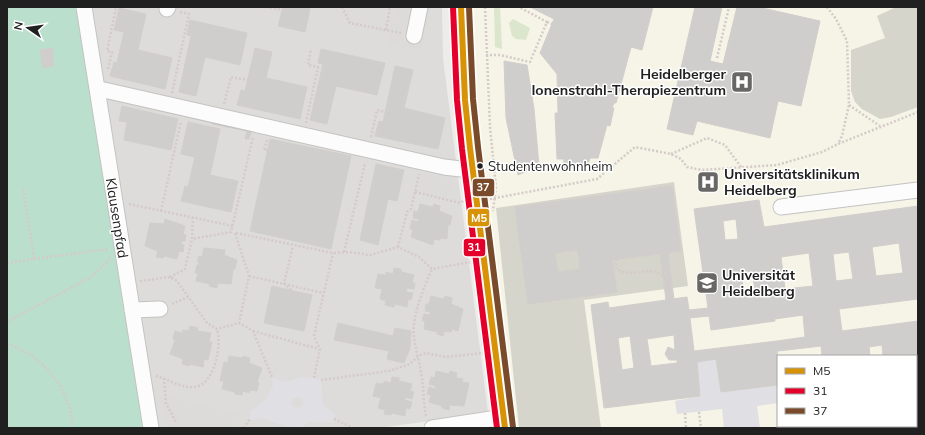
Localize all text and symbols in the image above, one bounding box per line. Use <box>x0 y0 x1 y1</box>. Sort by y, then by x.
north arrow <box>8 8 48 48</box>
text: N <box>11 20 26 31</box>
place label: Heidelberger Ionenstrahl-Therapiezentrum <box>531 65 726 99</box>
hospital icon: Heidelberger Ionenstrahl-Therapiezentrum <box>729 69 755 95</box>
place label: Studentenwohnheim <box>488 158 613 174</box>
marker: Studentenwohnheim <box>475 161 485 171</box>
place label: Universitätsklinikum Heidelberg <box>724 165 860 199</box>
hospital icon: Universitätsklinikum Heidelberg <box>695 169 721 195</box>
street label: Klausenpfad <box>102 176 132 260</box>
line badge: 37 <box>472 178 495 197</box>
text: 37 <box>476 180 490 194</box>
line badge: M5 <box>467 208 490 227</box>
text: M5 <box>471 211 487 225</box>
line badge: 31 <box>463 238 486 257</box>
text: 31 <box>467 240 481 254</box>
place label: Universität Heidelberg <box>722 266 796 300</box>
school or university icon: Universität Heidelberg <box>694 270 720 296</box>
legend <box>777 355 917 427</box>
text: M5 <box>813 363 831 378</box>
text: 31 <box>813 383 827 398</box>
text: 37 <box>813 403 827 418</box>

